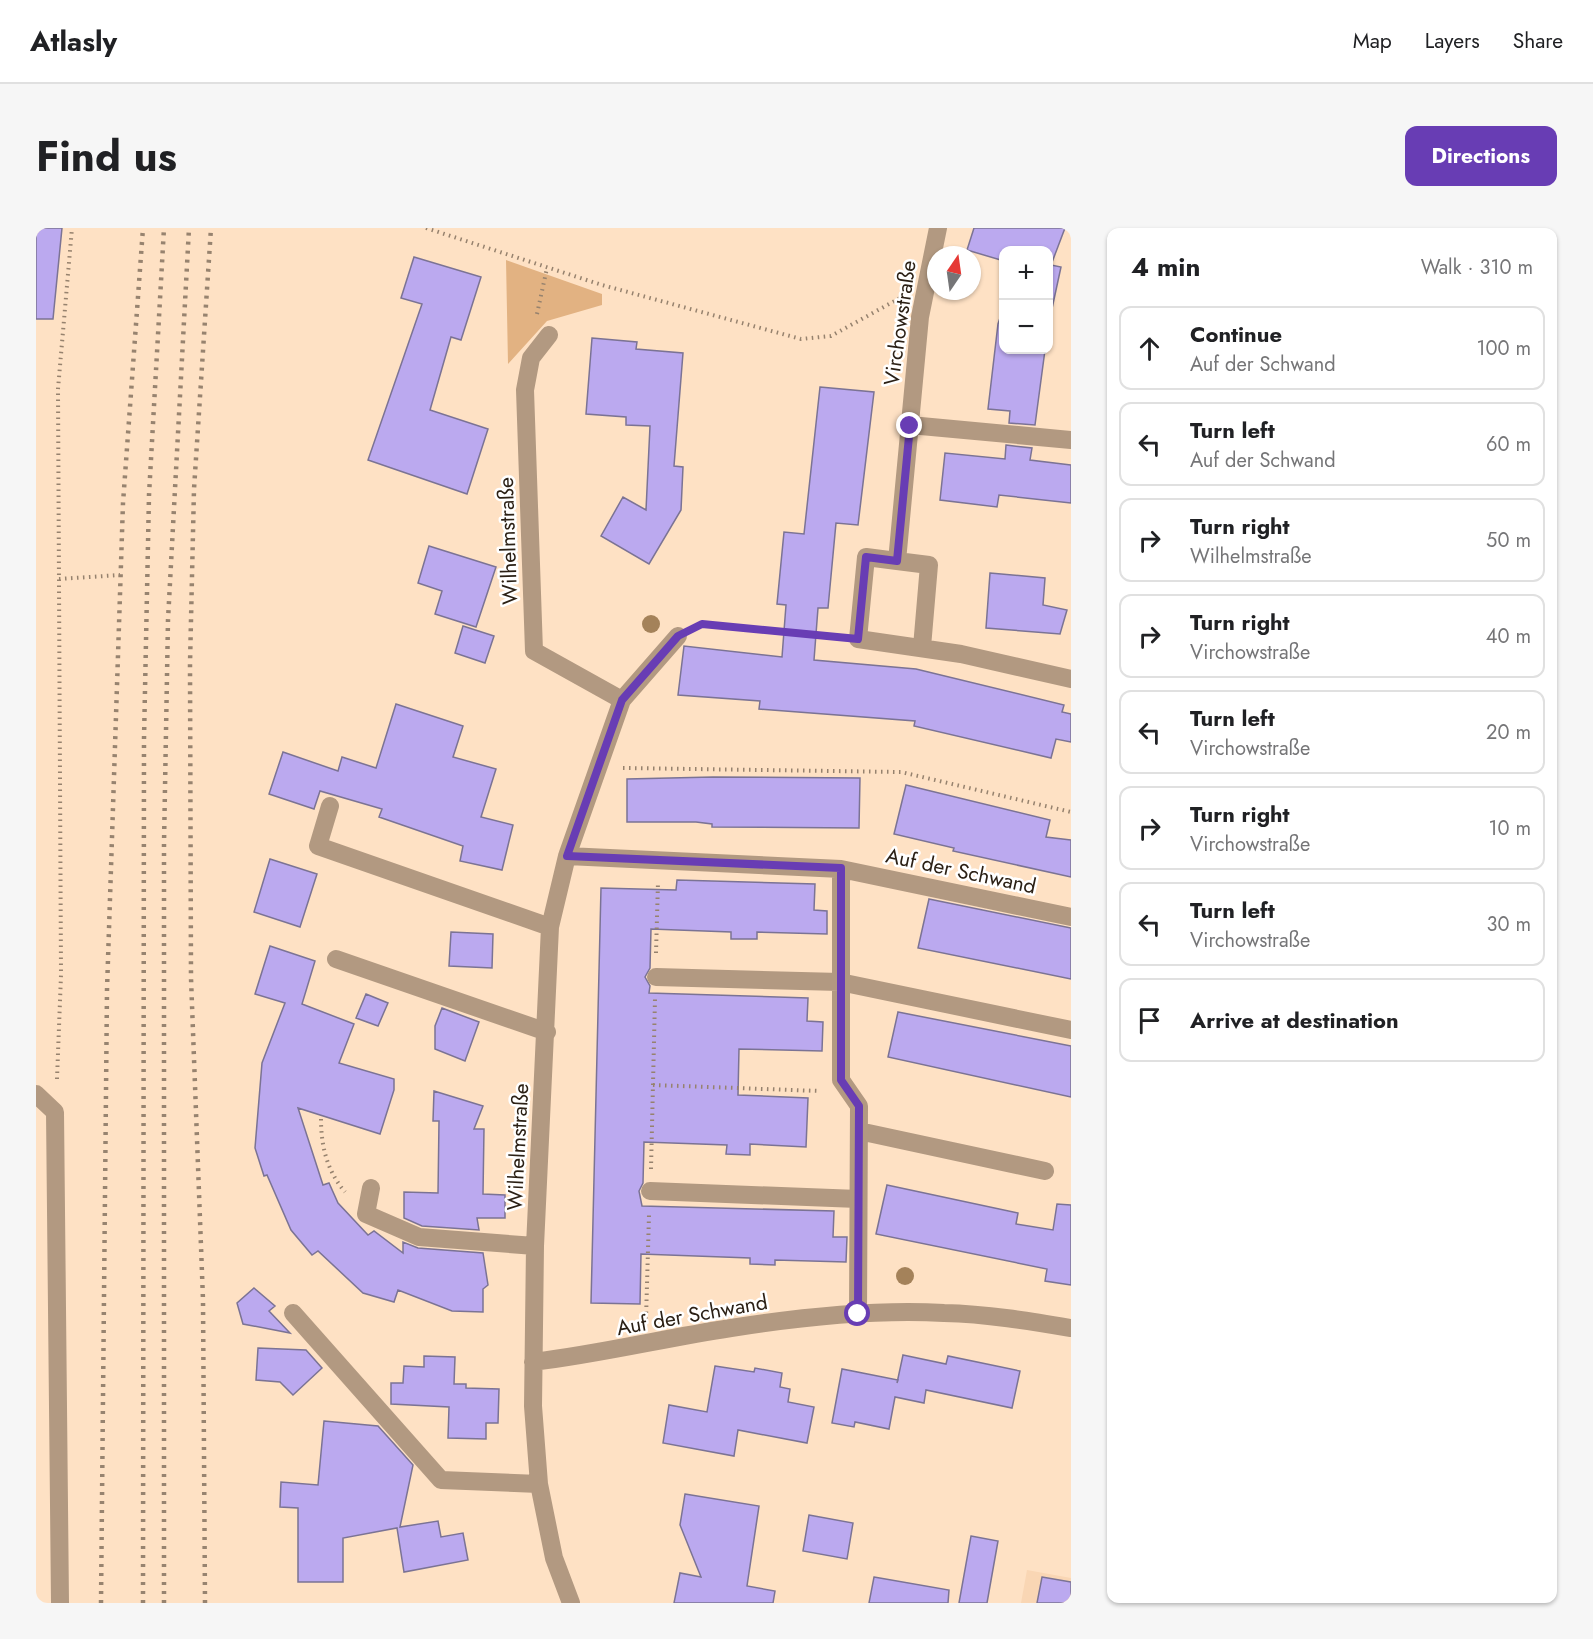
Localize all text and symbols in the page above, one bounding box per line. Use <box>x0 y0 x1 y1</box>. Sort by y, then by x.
text: Atlasly <box>30 21 117 62</box>
text: Map <box>1353 26 1392 56</box>
text: Layers <box>1425 26 1480 56</box>
text: Share <box>1513 26 1563 56</box>
text: Find us <box>36 126 177 187</box>
button: Directions <box>1405 126 1557 186</box>
north arrow <box>927 246 981 300</box>
map controls <box>999 246 1053 354</box>
button: + <box>999 246 1053 300</box>
text: 4 min <box>1131 248 1200 286</box>
text: Walk · 310 m <box>1421 253 1533 282</box>
street label: Virchowstraße <box>876 258 924 388</box>
button: − <box>999 300 1053 354</box>
text: Continue <box>1190 318 1282 350</box>
icon: ahead <box>1133 332 1166 365</box>
text: 100 m <box>1476 334 1531 363</box>
text: Auf der Schwand <box>1190 350 1336 379</box>
route end <box>896 412 922 438</box>
text: Turn left <box>1190 414 1275 446</box>
icon: left <box>1133 428 1166 461</box>
text: 60 m <box>1486 430 1531 459</box>
text: Auf der Schwand <box>1190 446 1336 475</box>
street label: Wilhelmstraße <box>491 477 525 605</box>
text: Turn right <box>1190 510 1290 542</box>
icon: right <box>1133 524 1166 557</box>
text: 50 m <box>1486 526 1531 555</box>
text: Wilhelmstraße <box>1190 542 1312 571</box>
text: Turn right <box>1190 606 1290 638</box>
icon: right <box>1133 620 1166 653</box>
text: 40 m <box>1486 622 1531 651</box>
text: Virchowstraße <box>1190 638 1310 667</box>
text: Turn left <box>1190 702 1275 734</box>
icon: left <box>1133 716 1166 749</box>
text: 20 m <box>1486 718 1531 747</box>
text: Virchowstraße <box>1190 734 1310 763</box>
text: Turn right <box>1190 798 1290 830</box>
icon: right <box>1133 812 1166 845</box>
text: 10 m <box>1488 814 1531 843</box>
text: Virchowstraße <box>1190 830 1310 859</box>
street label: Auf der Schwand <box>883 840 1039 902</box>
text: Turn left <box>1190 894 1275 926</box>
icon: left <box>1133 908 1166 941</box>
text: 30 m <box>1486 910 1531 939</box>
text: Virchowstraße <box>1190 926 1310 955</box>
icon: arrive <box>1133 1004 1166 1037</box>
text: Arrive at destination <box>1190 1004 1399 1036</box>
street label: Wilhelmstraße <box>500 1082 536 1212</box>
street label: Auf der Schwand <box>614 1287 770 1343</box>
route start <box>844 1300 870 1326</box>

